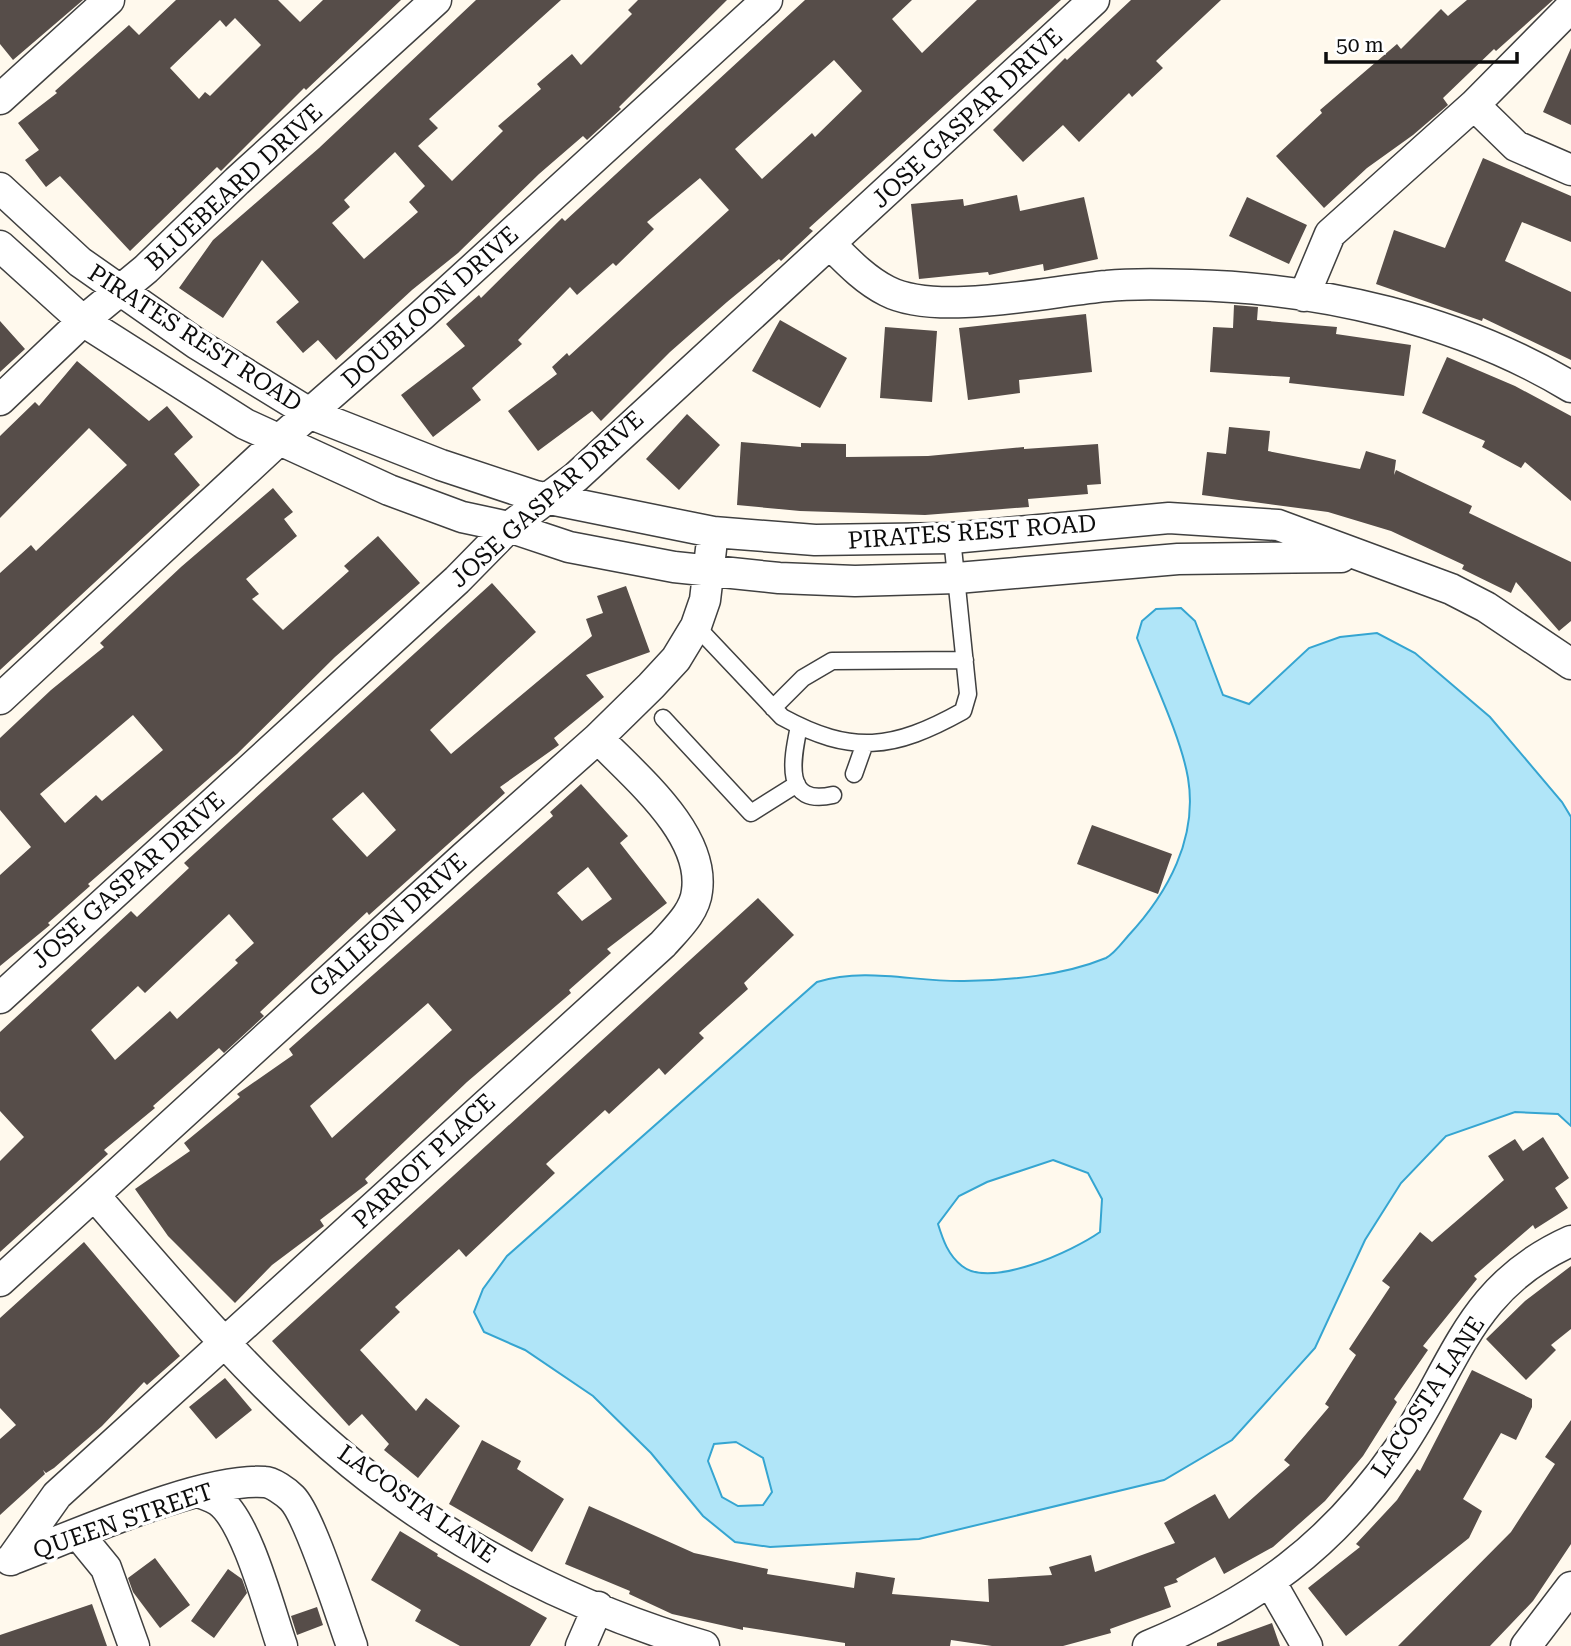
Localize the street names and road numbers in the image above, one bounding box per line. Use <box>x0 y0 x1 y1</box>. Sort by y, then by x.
street label: JOSE GASPAR DRIVE <box>866 22 1068 214</box>
street label: BLUEBEARD DRIVE <box>140 98 328 276</box>
street label: DOUBLOON DRIVE <box>336 220 524 394</box>
street label: PIRATES REST ROAD <box>83 258 307 418</box>
street label: JOSE GASPAR DRIVE <box>445 405 649 593</box>
street label: PIRATES REST ROAD <box>847 509 1097 555</box>
street label: JOSE GASPAR DRIVE <box>26 786 230 974</box>
street label: GALLEON DRIVE <box>304 847 472 1003</box>
street label: PARROT PLACE <box>347 1088 501 1234</box>
street label: LACOSTA LANE <box>1365 1311 1491 1483</box>
street label: LACOSTA LANE <box>333 1439 501 1569</box>
street label: QUEEN STREET <box>29 1477 217 1565</box>

